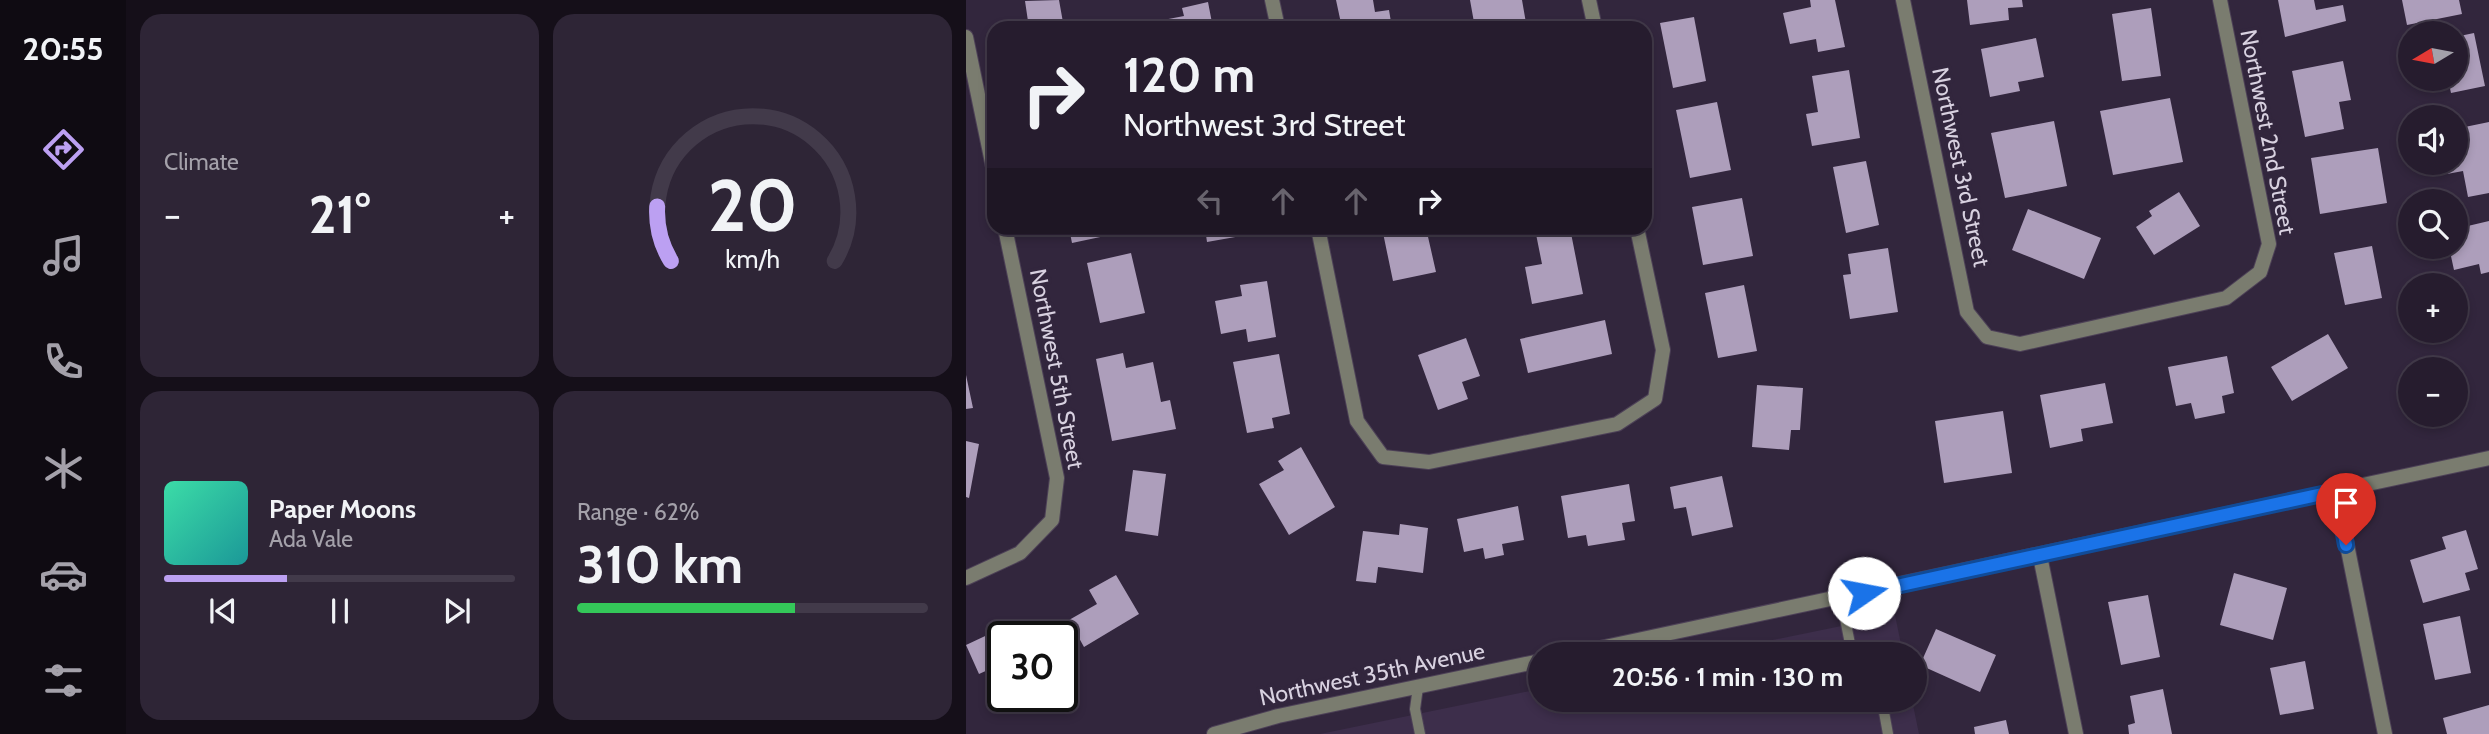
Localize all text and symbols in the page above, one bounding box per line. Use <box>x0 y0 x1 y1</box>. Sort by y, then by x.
north arrow <box>2398 21 2468 91</box>
map controls <box>2398 21 2468 427</box>
street label: Northwest 2nd Street <box>2234 27 2302 237</box>
text: 20:55 <box>23 29 104 68</box>
text: 120 m <box>1123 45 1255 104</box>
icon: right <box>1008 49 1099 140</box>
street label: Northwest 3rd Street <box>1926 65 1996 269</box>
text: Northwest 3rd Street <box>1123 105 1406 144</box>
button: sound <box>2398 105 2468 175</box>
icon: directions <box>39 125 88 174</box>
text: Climate <box>164 148 239 176</box>
text: 20 <box>708 162 797 250</box>
icon: left <box>1191 182 1229 220</box>
icon: ahead <box>1264 182 1302 220</box>
icon: ahead <box>1337 182 1375 220</box>
icon: right <box>1410 182 1448 220</box>
text: 21° <box>309 183 370 246</box>
button: search <box>2398 189 2468 259</box>
text: − <box>164 191 181 238</box>
text: + <box>498 191 515 238</box>
icon: music <box>39 231 88 280</box>
text: km/h <box>725 244 780 274</box>
street label: Northwest 5th Street <box>1024 266 1090 472</box>
button: + <box>2398 273 2468 343</box>
icon: phone <box>39 337 88 386</box>
button: − <box>2398 357 2468 427</box>
icon: climate <box>39 444 88 493</box>
pin <box>2316 473 2376 545</box>
icon: arrive <box>2327 484 2365 522</box>
text: Paper Moons <box>269 493 416 525</box>
text: Range · 62% <box>577 498 700 526</box>
text: Ada Vale <box>269 525 353 553</box>
text: 310 km <box>577 533 743 596</box>
icon: car <box>39 550 88 599</box>
position arrow <box>1827 556 1901 630</box>
icon: previous <box>204 592 242 630</box>
icon: pause <box>321 592 359 630</box>
icon: next <box>438 592 476 630</box>
speed limit sign: 30 <box>987 621 1078 712</box>
street label: Northwest 35th Avenue <box>1257 636 1488 712</box>
icon: filters <box>39 656 88 705</box>
text: 20:56 · 1 min · 130 m <box>1612 661 1843 693</box>

